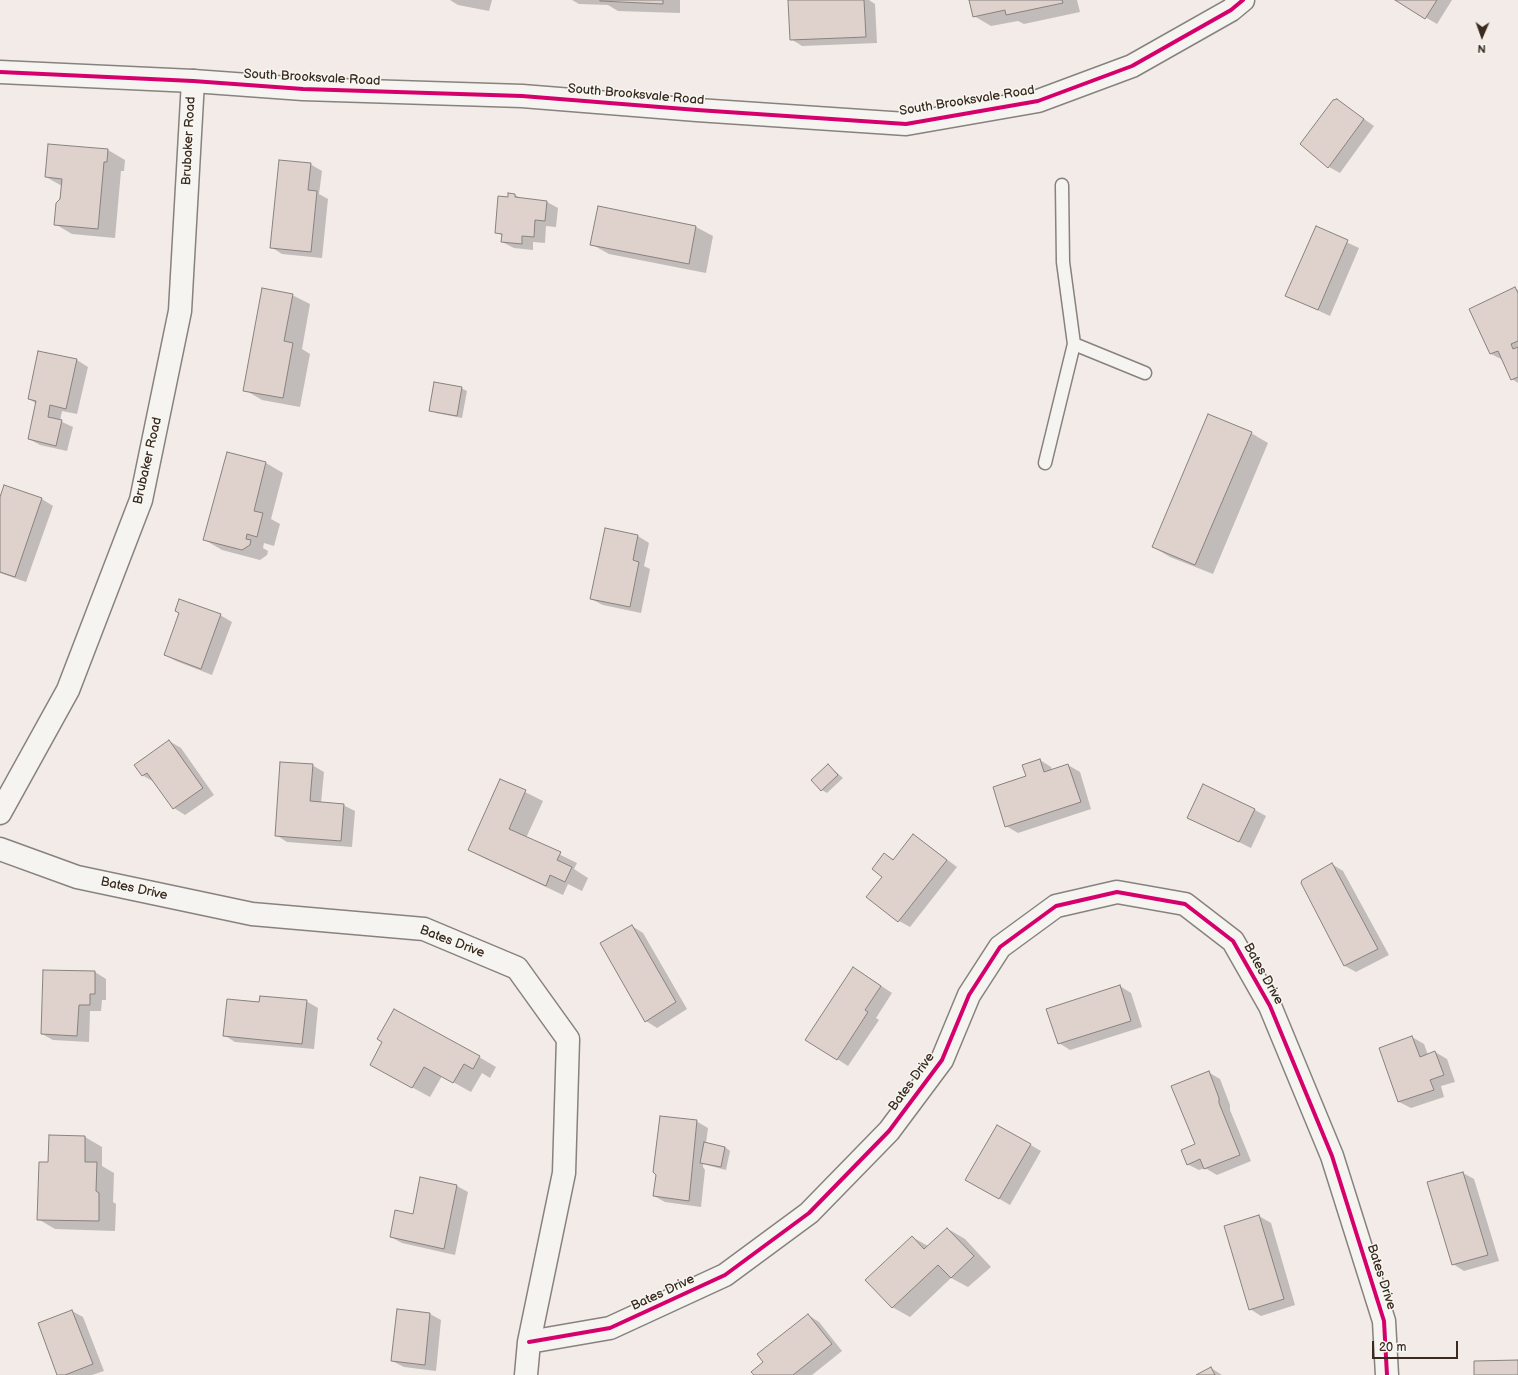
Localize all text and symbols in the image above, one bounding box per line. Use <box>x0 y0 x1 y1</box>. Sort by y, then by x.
north arrow <box>1462 16 1502 56</box>
text: N <box>1477 42 1486 55</box>
street label: South Brooksvale Road <box>243 67 381 89</box>
street label: South Brooksvale Road <box>567 81 705 109</box>
street label: South Brooksvale Road <box>898 83 1036 119</box>
street label: Brubaker Road <box>179 96 199 186</box>
street label: Brubaker Road <box>130 416 166 506</box>
street label: Bates Drive <box>99 874 169 904</box>
street label: Bates Drive <box>417 923 487 961</box>
street label: Bates Drive <box>1240 940 1286 1008</box>
street label: Bates Drive <box>886 1050 938 1114</box>
street label: Bates Drive <box>1363 1242 1399 1312</box>
street label: Bates Drive <box>629 1272 697 1314</box>
scale bar <box>1374 1333 1460 1359</box>
text: 20 m <box>1379 1340 1406 1355</box>

